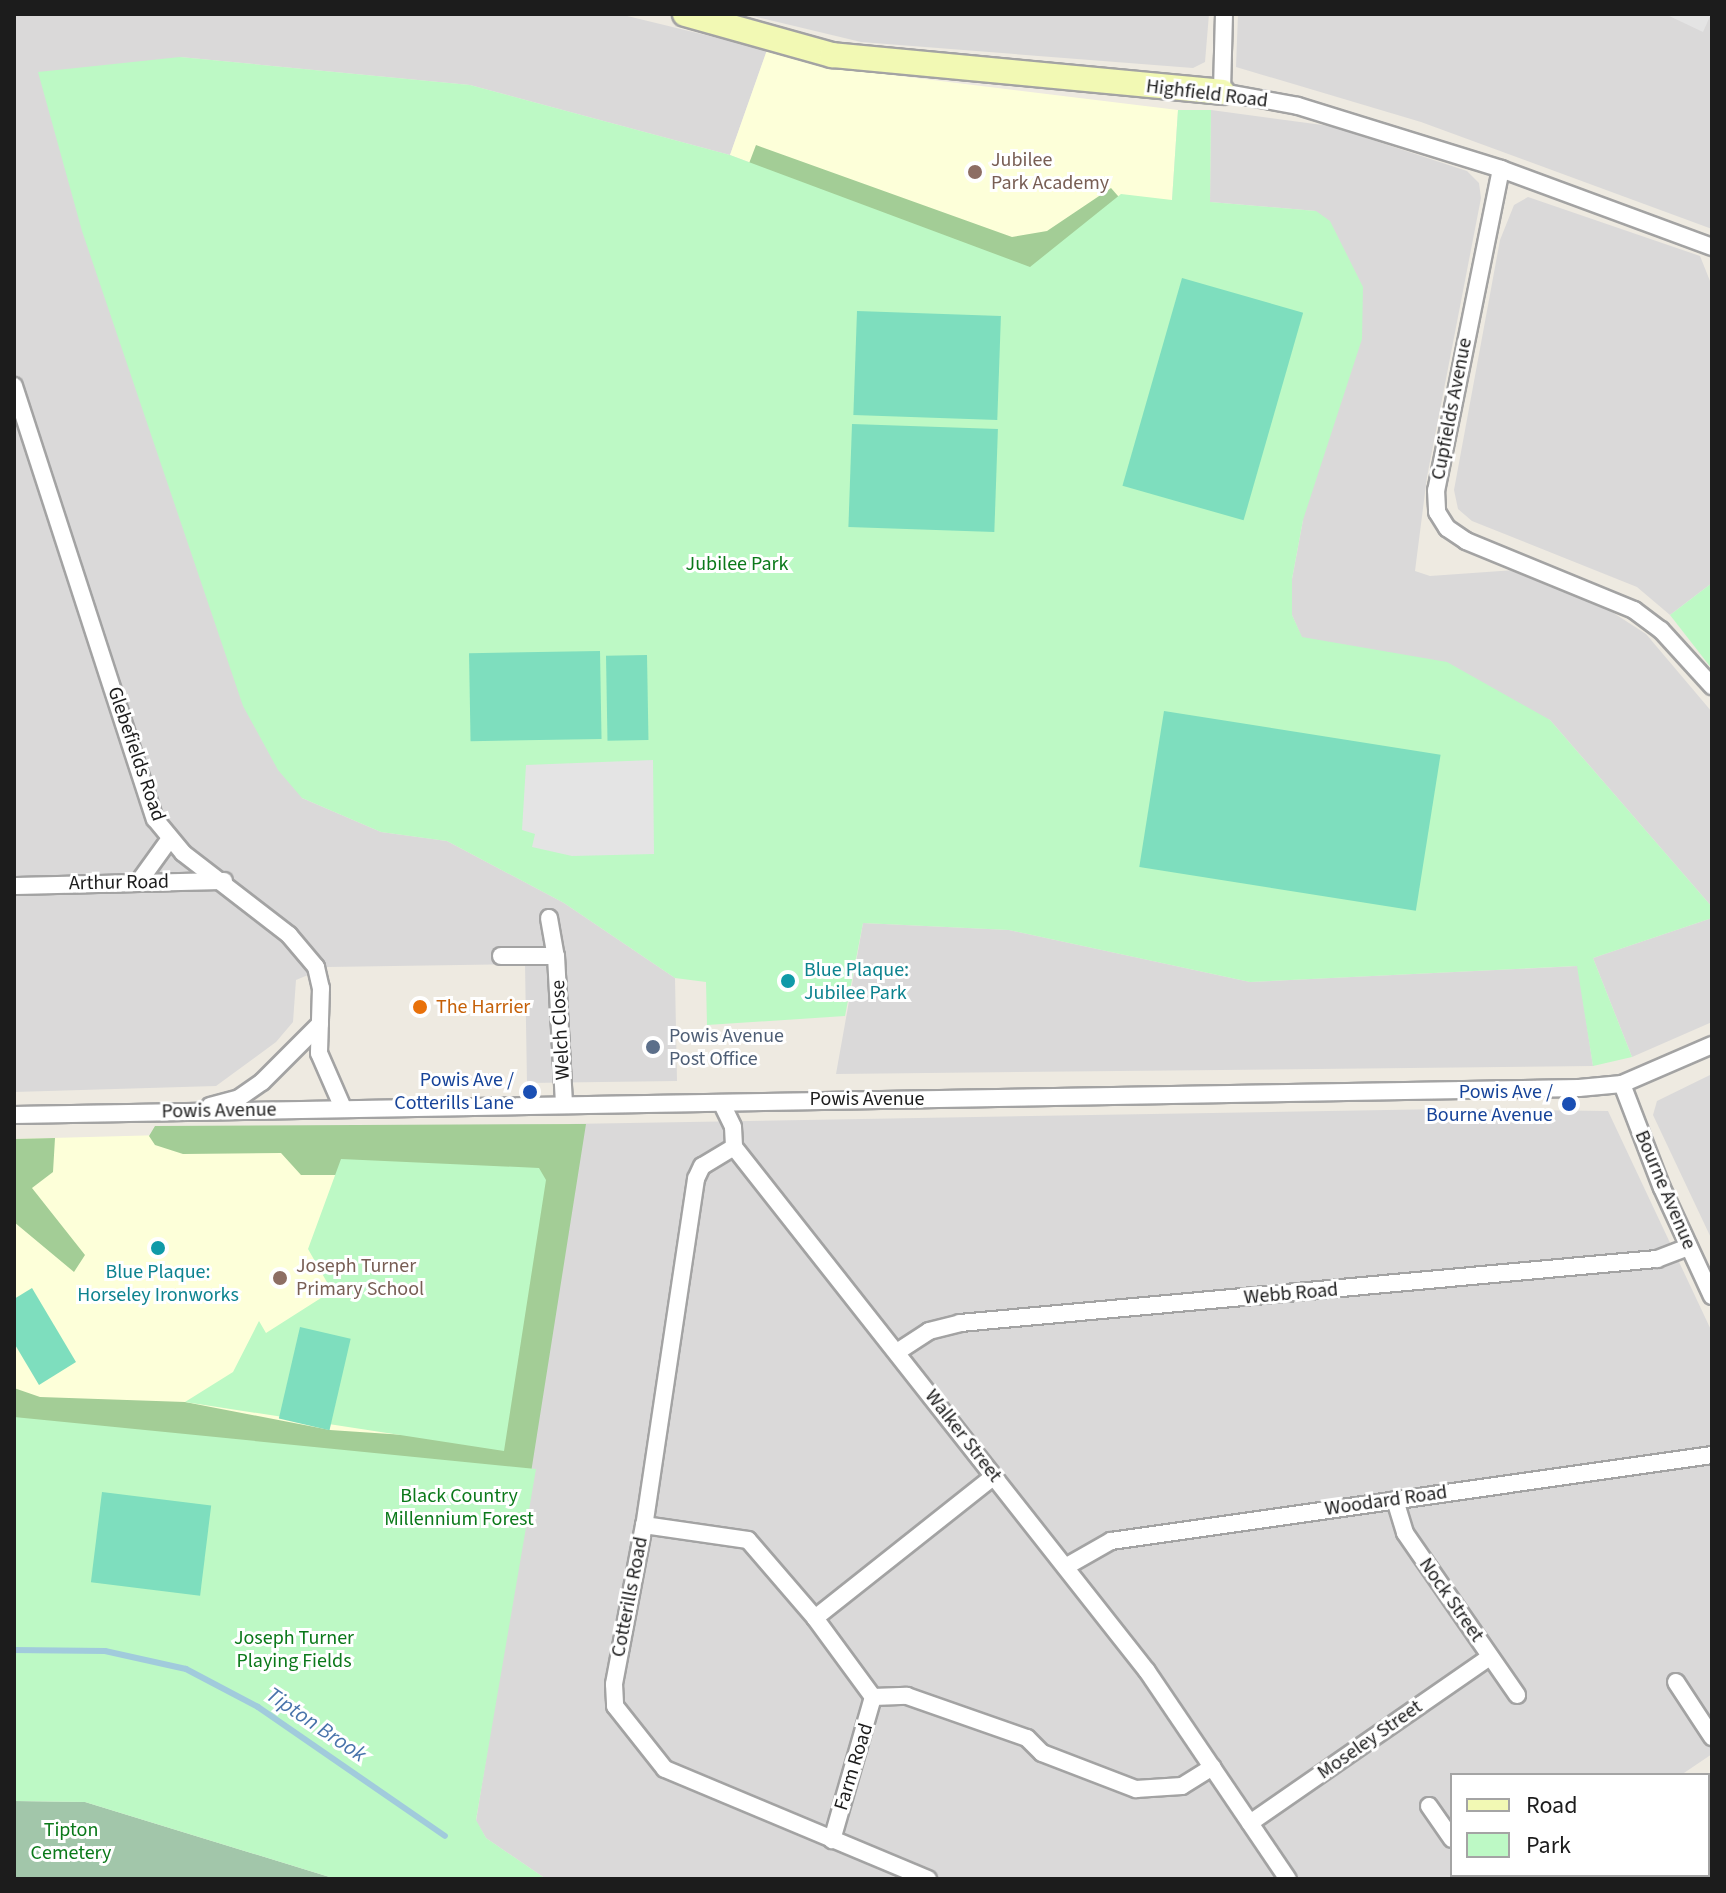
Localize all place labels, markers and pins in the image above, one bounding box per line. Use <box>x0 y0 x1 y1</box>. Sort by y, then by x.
place label: Jubilee Park Academy <box>991 148 1109 195</box>
marker: Jubilee Park Academy <box>966 163 984 181</box>
place label: Blue Plaque: Jubilee Park <box>804 958 909 1005</box>
marker: Blue Plaque: Jubilee Park <box>779 972 797 990</box>
place label: The Harrier <box>436 995 530 1019</box>
marker: The Harrier <box>411 998 429 1016</box>
place label: Powis Avenue Post Office <box>669 1024 784 1071</box>
marker: Powis Avenue Post Office <box>644 1038 662 1056</box>
place label: Powis Ave / Cotterills Lane <box>394 1068 514 1115</box>
place label: Powis Ave / Bourne Avenue <box>1426 1080 1553 1127</box>
marker: Powis Ave / Cotterills Lane <box>521 1083 539 1101</box>
marker: Powis Ave / Bourne Avenue <box>1560 1095 1578 1113</box>
marker: Blue Plaque: Horseley Ironworks <box>149 1239 167 1257</box>
place label: Joseph Turner Primary School <box>296 1254 424 1301</box>
place label: Blue Plaque: Horseley Ironworks <box>77 1260 239 1307</box>
marker: Joseph Turner Primary School <box>271 1269 289 1287</box>

